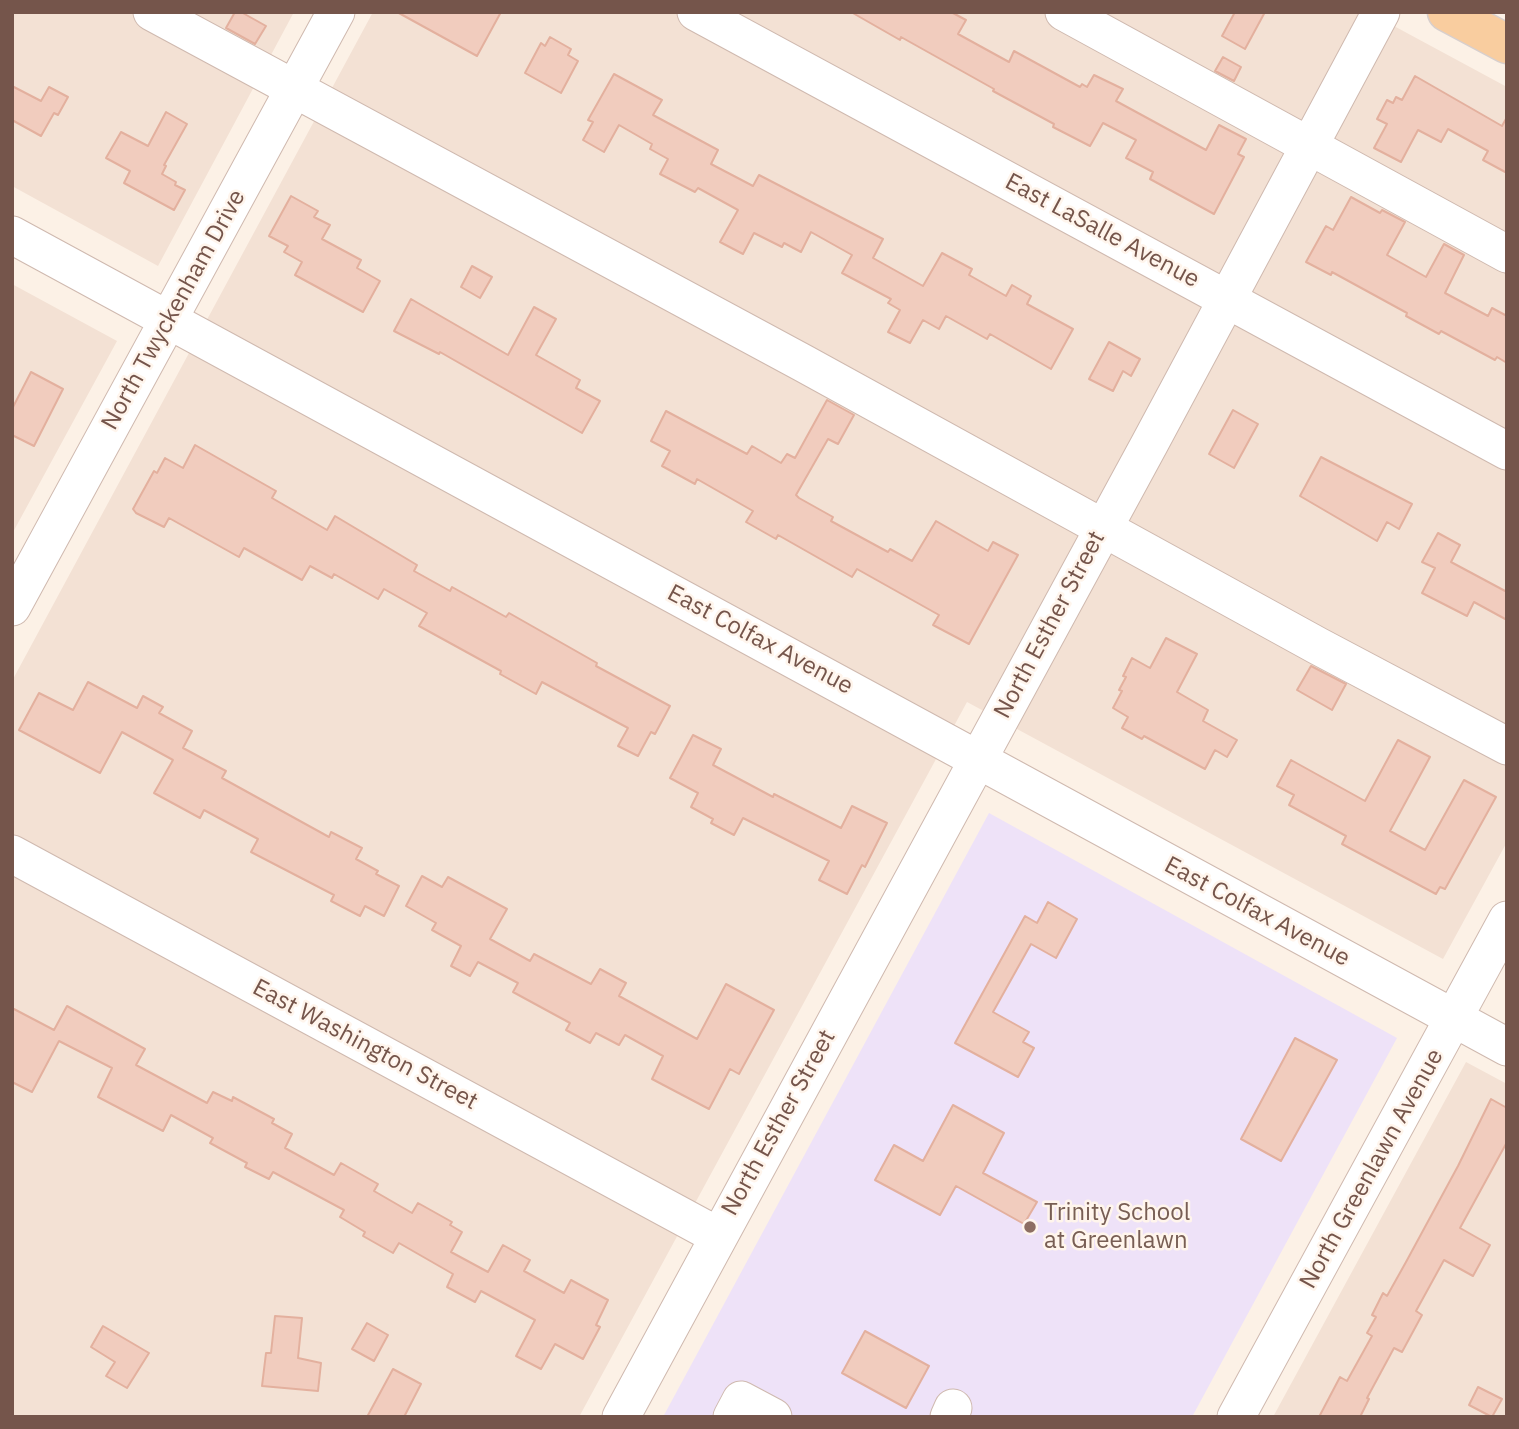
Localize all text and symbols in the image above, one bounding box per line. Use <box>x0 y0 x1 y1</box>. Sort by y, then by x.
street label: East LaSalle Avenue <box>1000 168 1204 294</box>
street label: North Twyckenham Drive <box>96 185 252 435</box>
street label: North Esther Street <box>988 526 1112 724</box>
street label: East Colfax Avenue <box>662 579 858 701</box>
street label: East Colfax Avenue <box>1159 851 1355 973</box>
street label: East Washington Street <box>247 973 483 1117</box>
street label: North Esther Street <box>716 1025 842 1221</box>
street label: North Greenlawn Avenue <box>1294 1044 1450 1294</box>
place label: Trinity School at Greenlawn <box>1044 1199 1190 1255</box>
marker: Trinity School at Greenlawn <box>1022 1219 1038 1235</box>

